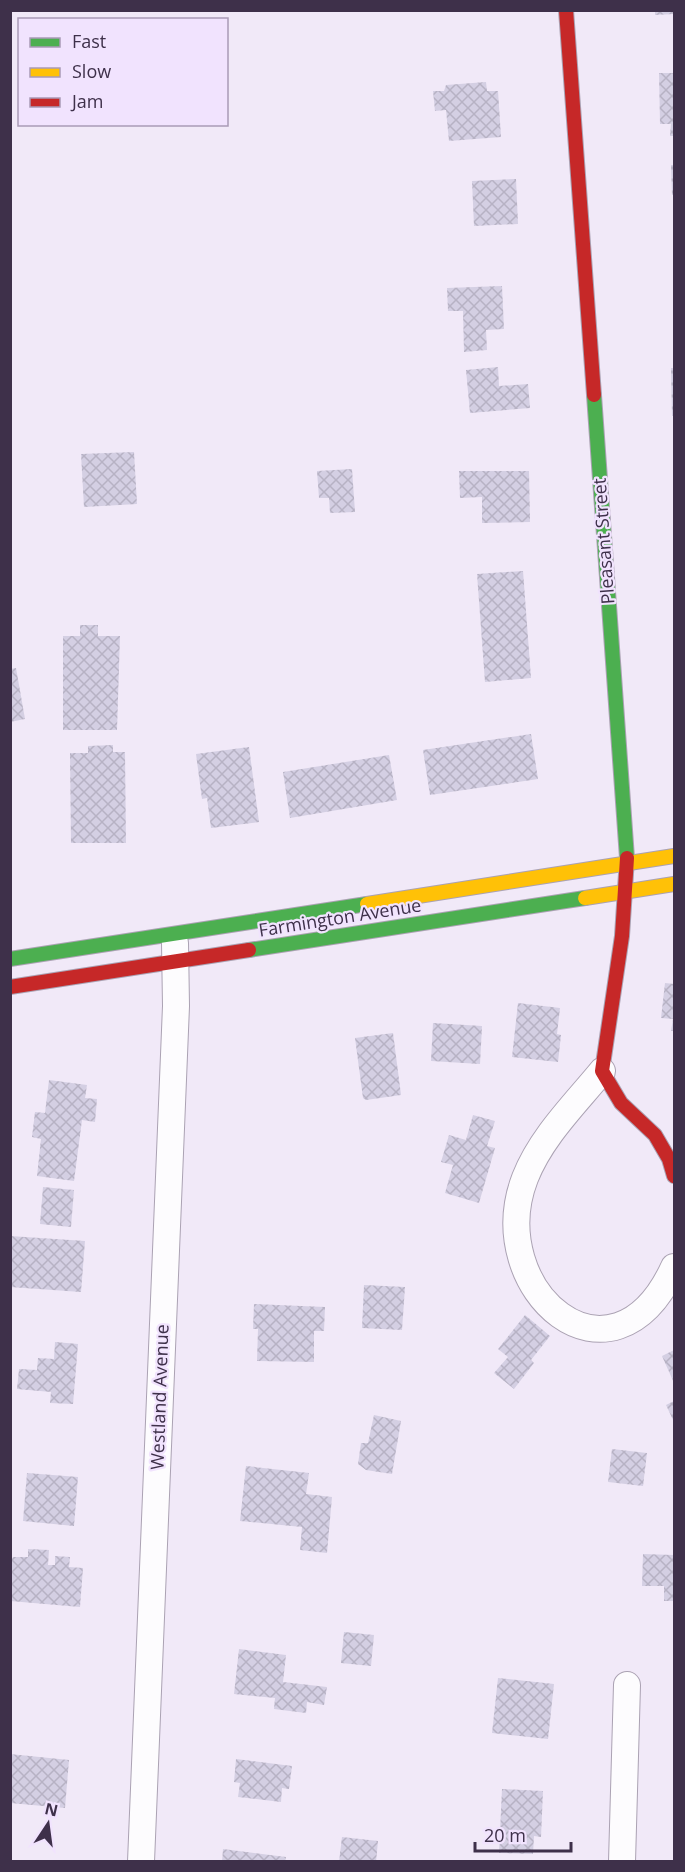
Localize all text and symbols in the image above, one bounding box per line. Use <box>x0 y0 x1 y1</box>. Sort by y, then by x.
legend <box>18 18 228 126</box>
text: Fast <box>72 29 106 53</box>
text: Slow <box>72 59 111 83</box>
text: Jam <box>70 89 104 113</box>
street label: Pleasant Street <box>587 477 619 605</box>
street label: Farmington Avenue <box>257 892 423 942</box>
street label: Westland Avenue <box>144 1324 174 1470</box>
north arrow <box>18 1794 78 1854</box>
text: N <box>43 1797 60 1822</box>
scale bar <box>475 1815 571 1853</box>
text: 20 m <box>484 1823 526 1847</box>

